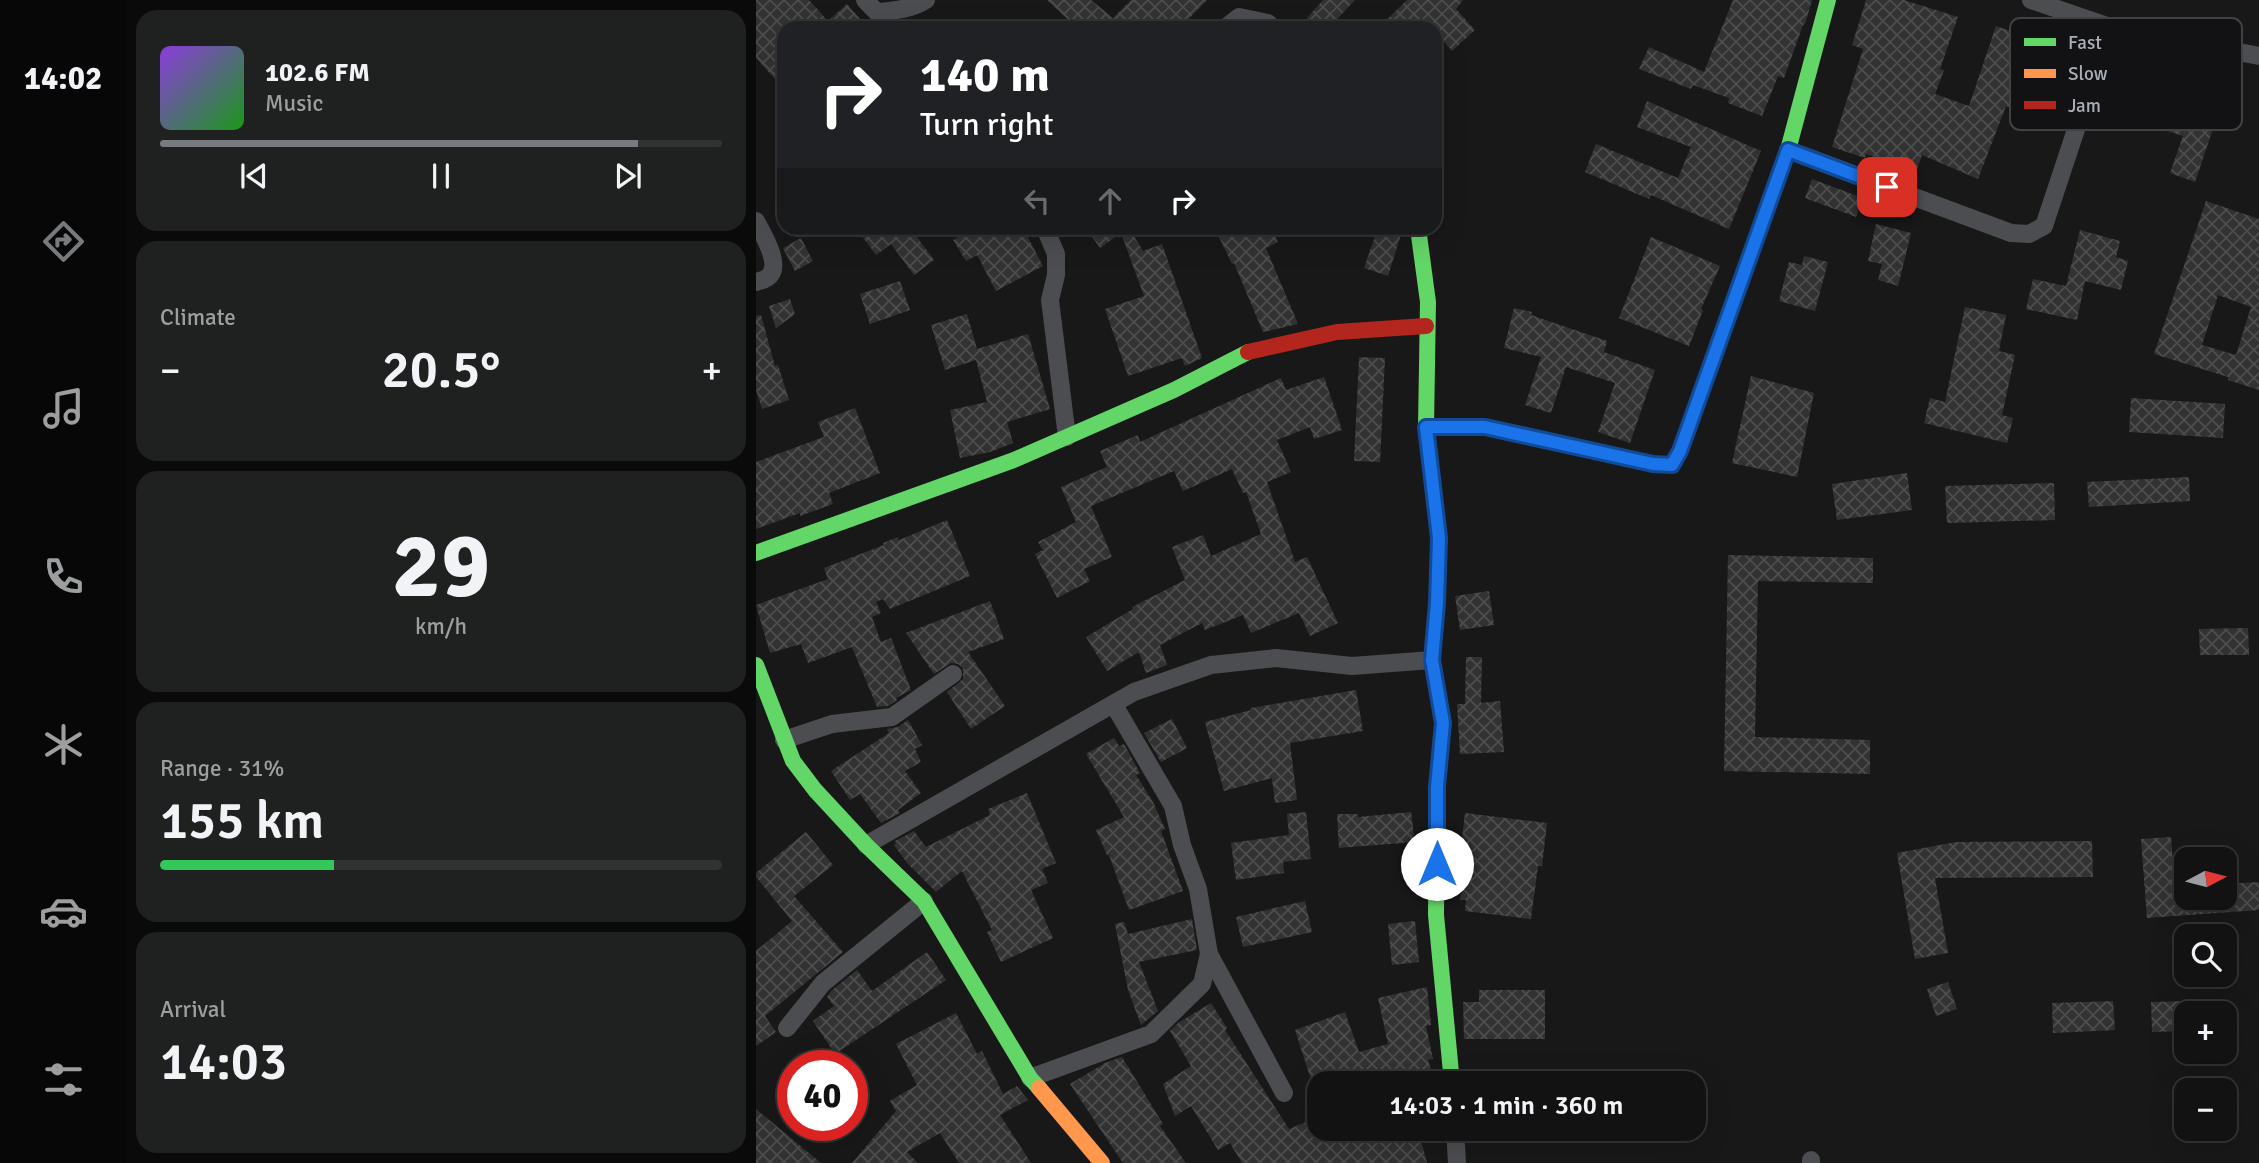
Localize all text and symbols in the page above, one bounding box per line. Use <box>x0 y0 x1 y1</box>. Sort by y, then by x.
legend <box>2010 18 2242 130</box>
text: Fast <box>2068 31 2102 55</box>
text: 140 m <box>920 45 1050 105</box>
icon: right <box>805 49 896 140</box>
text: 102.6 FM <box>265 57 370 89</box>
text: 14:02 <box>24 59 102 98</box>
text: Slow <box>2068 62 2108 86</box>
text: Music <box>265 89 323 118</box>
text: Jam <box>2068 94 2101 118</box>
text: Turn right <box>920 105 1053 144</box>
icon: previous <box>235 157 273 195</box>
icon: pause <box>422 157 460 195</box>
icon: next <box>609 157 647 195</box>
pin <box>1857 157 1917 217</box>
icon: arrive <box>1868 168 1906 206</box>
icon: left <box>1018 182 1056 220</box>
icon: ahead <box>1091 182 1129 220</box>
icon: right <box>1164 182 1202 220</box>
icon: directions <box>39 217 88 266</box>
text: Climate <box>160 303 236 332</box>
text: 20.5° <box>382 338 500 402</box>
text: − <box>160 347 181 394</box>
text: + <box>701 347 722 394</box>
icon: music <box>39 384 88 433</box>
text: 29 <box>392 510 490 623</box>
icon: phone <box>39 552 88 601</box>
text: km/h <box>415 612 467 641</box>
icon: climate <box>39 720 88 769</box>
text: Range · 31% <box>160 754 284 783</box>
text: 155 km <box>160 789 324 853</box>
position arrow <box>1400 827 1474 901</box>
north arrow <box>2174 847 2236 910</box>
map controls <box>2174 847 2237 1141</box>
icon: car <box>39 887 88 936</box>
button: search <box>2174 924 2237 987</box>
text: Arrival <box>160 995 226 1024</box>
button: + <box>2174 1001 2237 1064</box>
text: 14:03 <box>160 1030 287 1094</box>
speed limit sign: 40 <box>777 1050 868 1141</box>
icon: filters <box>39 1055 88 1104</box>
button: − <box>2174 1078 2237 1141</box>
text: 14:03 · 1 min · 360 m <box>1390 1090 1623 1122</box>

